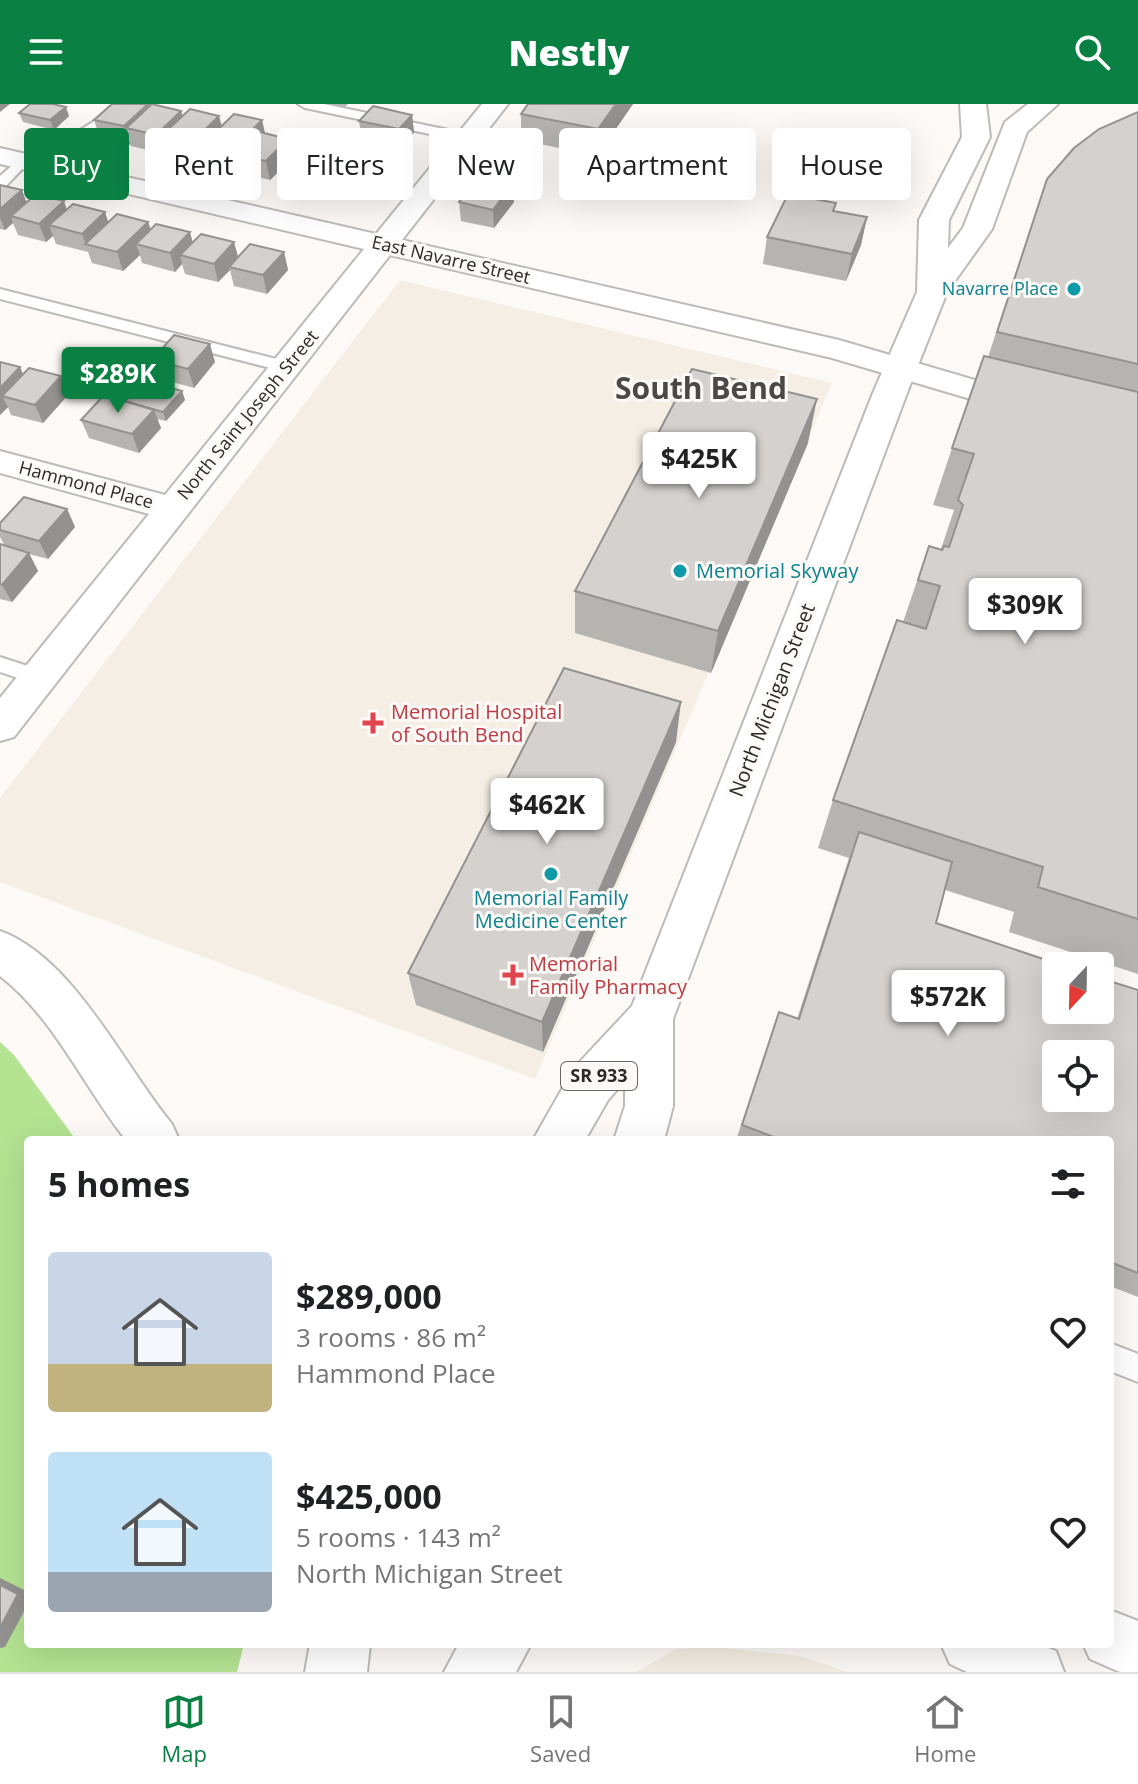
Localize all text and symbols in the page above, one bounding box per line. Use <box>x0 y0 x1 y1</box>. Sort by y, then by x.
text: Nestly <box>508 28 630 77</box>
icon: menu <box>24 30 68 74</box>
icon: search <box>1070 30 1114 74</box>
chip: Buy <box>24 128 129 200</box>
chip: Rent <box>145 128 261 200</box>
chip: Filters <box>277 128 413 200</box>
chip: New <box>429 128 543 200</box>
chip: Apartment <box>559 128 756 200</box>
chip: House <box>772 128 911 200</box>
street label: East Navarre Street <box>370 229 533 289</box>
place label: Navarre Place <box>942 276 1058 300</box>
marker: Navarre Place <box>1065 280 1083 298</box>
street label: North Saint Joseph Street <box>171 325 323 504</box>
pin: $289K <box>62 347 174 415</box>
text: $289K <box>80 355 156 391</box>
district label: South Bend <box>615 367 787 408</box>
pin: $425K <box>643 432 755 500</box>
text: $425K <box>661 440 737 476</box>
street label: Hammond Place <box>16 455 156 514</box>
place label: Memorial Skyway <box>696 557 859 584</box>
marker: Memorial Skyway <box>671 562 689 580</box>
pin: $309K <box>969 578 1081 646</box>
text: $309K <box>987 586 1063 622</box>
street label: North Michigan Street <box>722 599 821 800</box>
place label: Memorial Hospital of South Bend <box>391 698 562 748</box>
marker: Memorial Hospital of South Bend <box>362 712 384 734</box>
pin: $462K <box>491 778 603 846</box>
text: $462K <box>509 786 585 822</box>
marker: Memorial Family Medicine Center <box>542 865 560 883</box>
place label: Memorial Family Medicine Center <box>474 884 629 934</box>
place label: Memorial Family Pharmacy <box>529 950 688 1000</box>
north arrow <box>1042 952 1114 1024</box>
map controls <box>1042 952 1114 1112</box>
marker: Memorial Family Pharmacy <box>504 966 522 984</box>
pin: $572K <box>892 970 1004 1038</box>
text: $572K <box>910 978 986 1014</box>
button: locate <box>1042 1040 1114 1112</box>
road number: SR 933 <box>561 1062 637 1090</box>
text: 5 homes <box>48 1161 190 1207</box>
icon: filters <box>1046 1162 1090 1206</box>
text: $289,000 <box>296 1273 442 1319</box>
icon: home <box>112 1284 208 1380</box>
icon: heart <box>1046 1310 1090 1354</box>
text: 3 rooms · 86 m² <box>296 1319 486 1355</box>
text: Hammond Place <box>296 1355 496 1391</box>
text: $425,000 <box>296 1473 442 1519</box>
icon: home <box>112 1484 208 1580</box>
icon: heart <box>1046 1510 1090 1554</box>
text: 5 rooms · 143 m² <box>296 1519 501 1555</box>
text: North Michigan Street <box>296 1555 563 1591</box>
tab: Map <box>162 1690 207 1768</box>
tab: Saved <box>530 1690 591 1768</box>
tab: Home <box>914 1690 976 1768</box>

